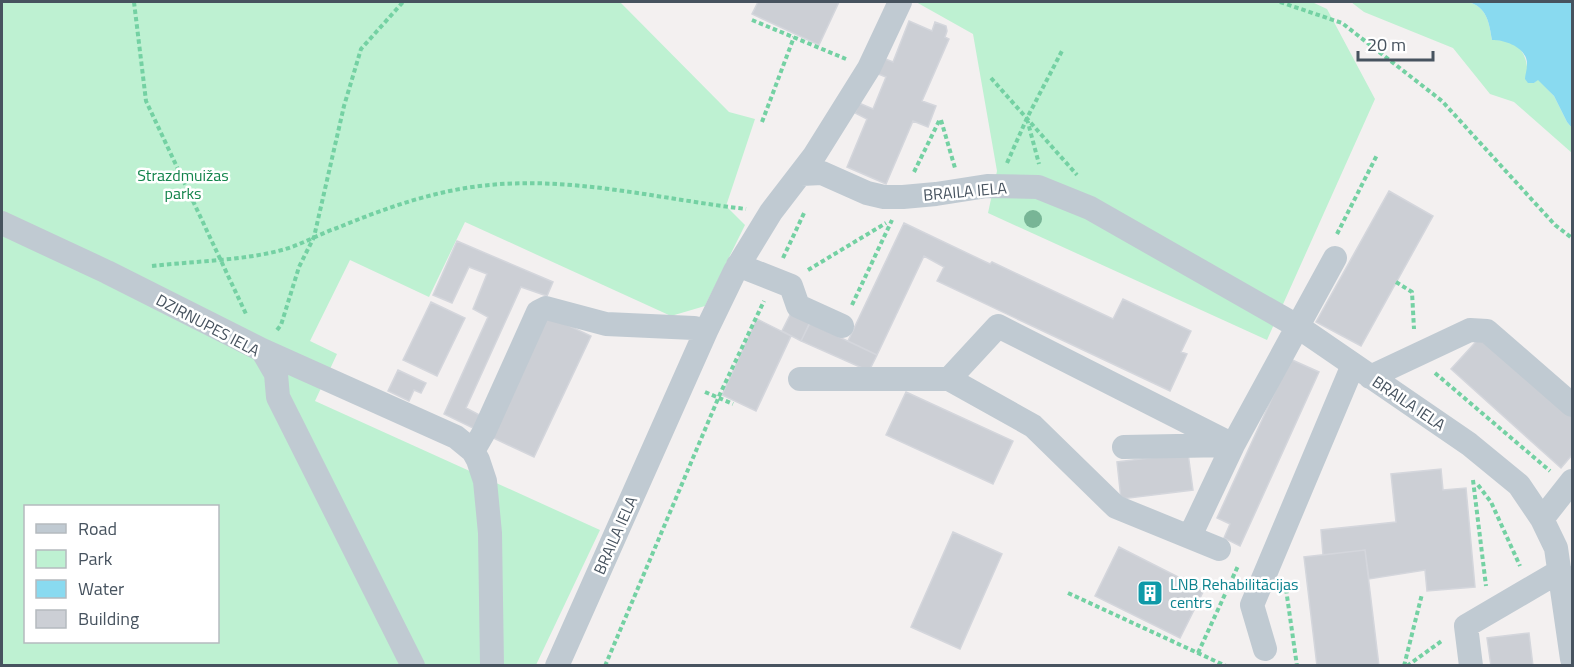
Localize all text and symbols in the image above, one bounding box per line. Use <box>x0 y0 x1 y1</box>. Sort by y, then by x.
scale bar <box>1358 24 1433 62</box>
text: 20 m <box>1367 31 1406 58</box>
park label: Strazdmuižas parks <box>137 163 229 205</box>
street label: BRAILA IELA <box>922 175 1008 207</box>
street label: DZIRNUPES IELA <box>152 288 264 363</box>
street label: BRAILA IELA <box>1368 370 1451 437</box>
street label: BRAILA IELA <box>587 491 643 578</box>
legend <box>24 505 219 643</box>
text: Road <box>78 515 117 542</box>
text: Park <box>78 545 113 572</box>
place label: LNB Rehabilitācijas centrs <box>1170 572 1298 614</box>
text: Water <box>78 575 124 602</box>
building icon: LNB Rehabilitācijas centrs <box>1135 578 1165 608</box>
text: Building <box>78 605 139 632</box>

